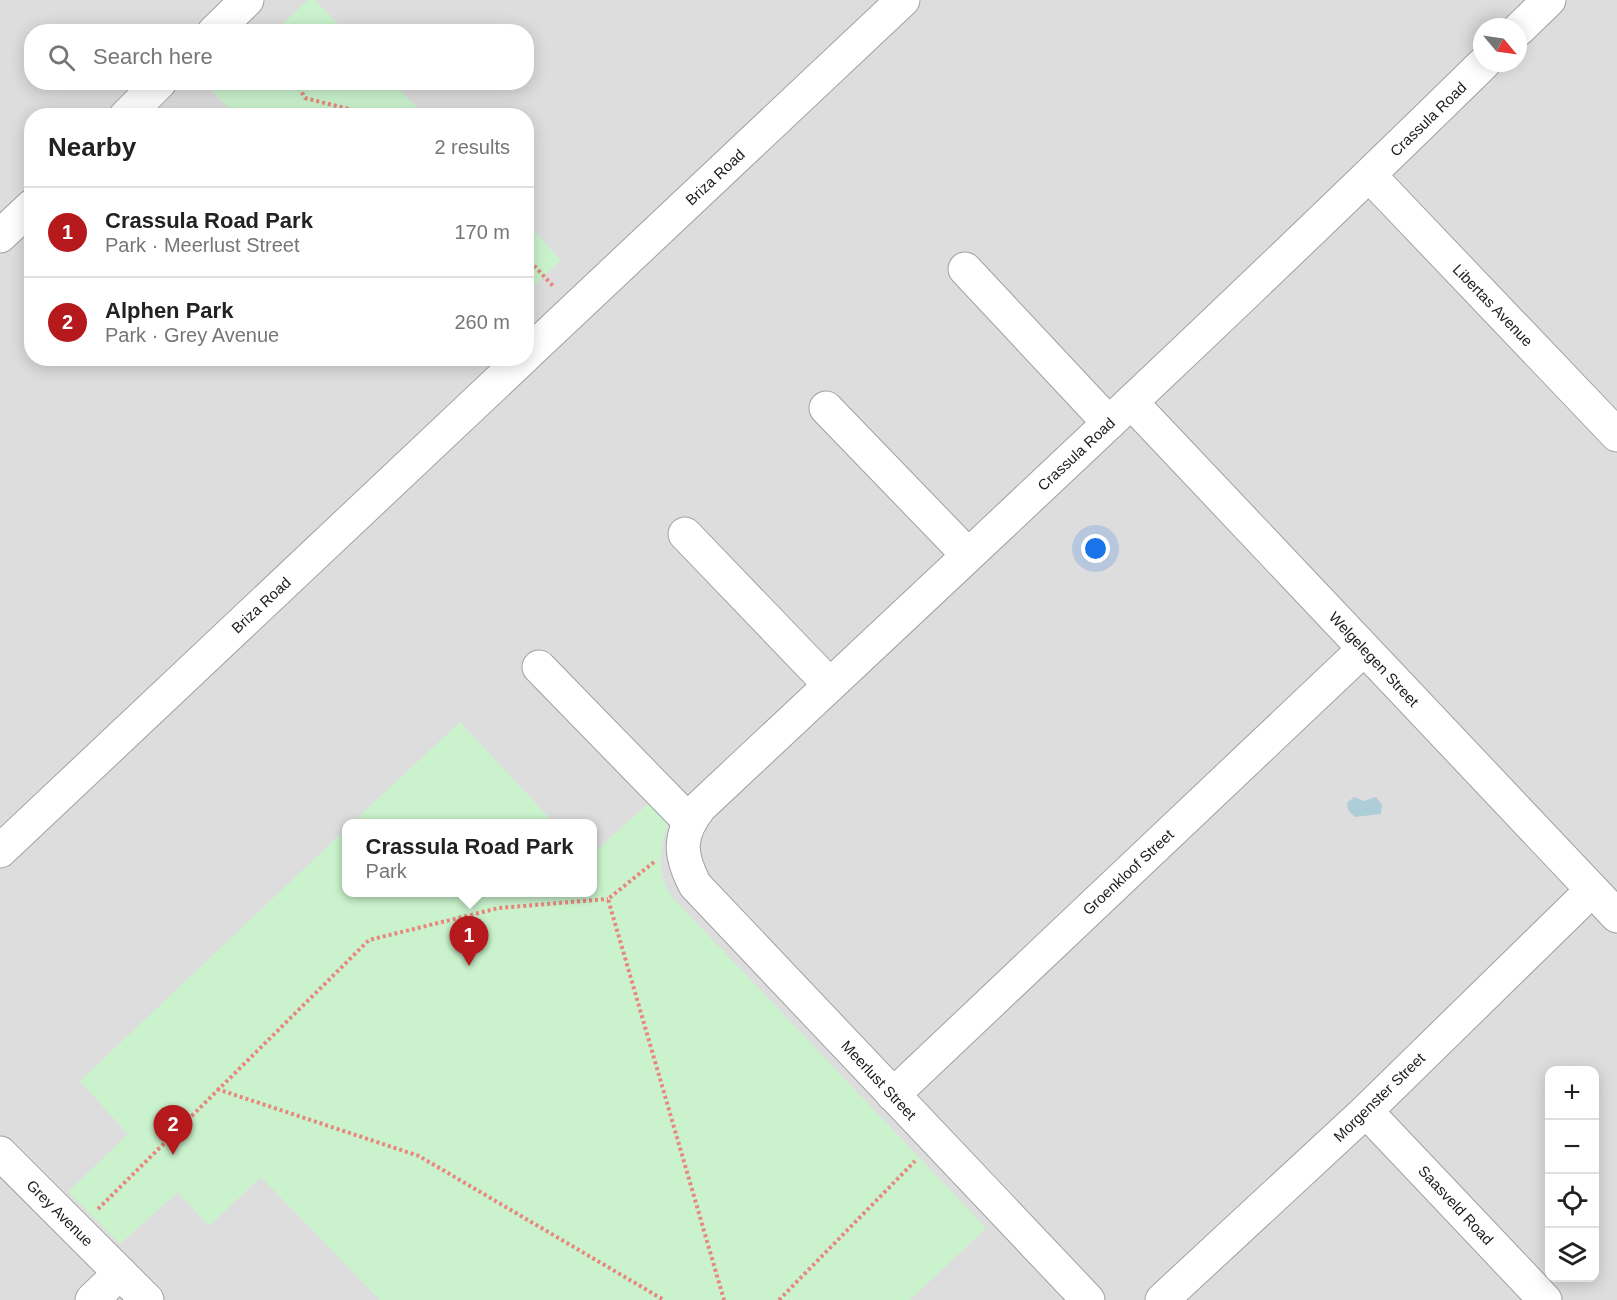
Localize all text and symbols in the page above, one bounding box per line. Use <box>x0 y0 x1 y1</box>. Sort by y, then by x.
north arrow <box>1473 18 1527 72</box>
search box <box>24 24 534 90</box>
icon: search <box>45 41 78 74</box>
text: Search here <box>93 44 213 69</box>
street label: Crassula Road <box>1386 78 1470 160</box>
text: Nearby <box>48 132 136 162</box>
text: 2 results <box>434 136 510 158</box>
street label: Briza Road <box>682 145 748 209</box>
text: Crassula Road Park <box>105 208 313 233</box>
text: 1 <box>62 221 73 243</box>
text: 170 m <box>454 221 510 243</box>
text: Park · Meerlust Street <box>105 234 300 256</box>
street label: Libertas Avenue <box>1450 260 1536 350</box>
text: Alphen Park <box>105 298 233 323</box>
text: 2 <box>62 311 73 333</box>
text: 260 m <box>454 311 510 333</box>
text: Park · Grey Avenue <box>105 324 279 346</box>
street label: Crassula Road <box>1034 414 1118 494</box>
your location <box>1081 534 1110 563</box>
street label: Briza Road <box>228 573 294 637</box>
street label: Welgelegen Street <box>1326 608 1423 710</box>
popup <box>342 819 597 897</box>
street label: Groenkloof Street <box>1079 825 1177 918</box>
text: Crassula Road Park <box>366 834 573 859</box>
text: Park <box>366 860 407 882</box>
pin: 1 <box>450 916 488 966</box>
street label: Meerlust Street <box>838 1037 920 1124</box>
street label: Morgenster Street <box>1330 1049 1429 1145</box>
map controls <box>1545 1066 1599 1282</box>
button: + <box>1545 1066 1599 1120</box>
pin: 2 <box>154 1106 192 1155</box>
button: − <box>1545 1120 1599 1174</box>
street label: Saasveld Road <box>1415 1162 1497 1248</box>
button: locate <box>1545 1174 1599 1228</box>
street label: Grey Avenue <box>23 1176 97 1250</box>
button: layers <box>1545 1228 1599 1282</box>

